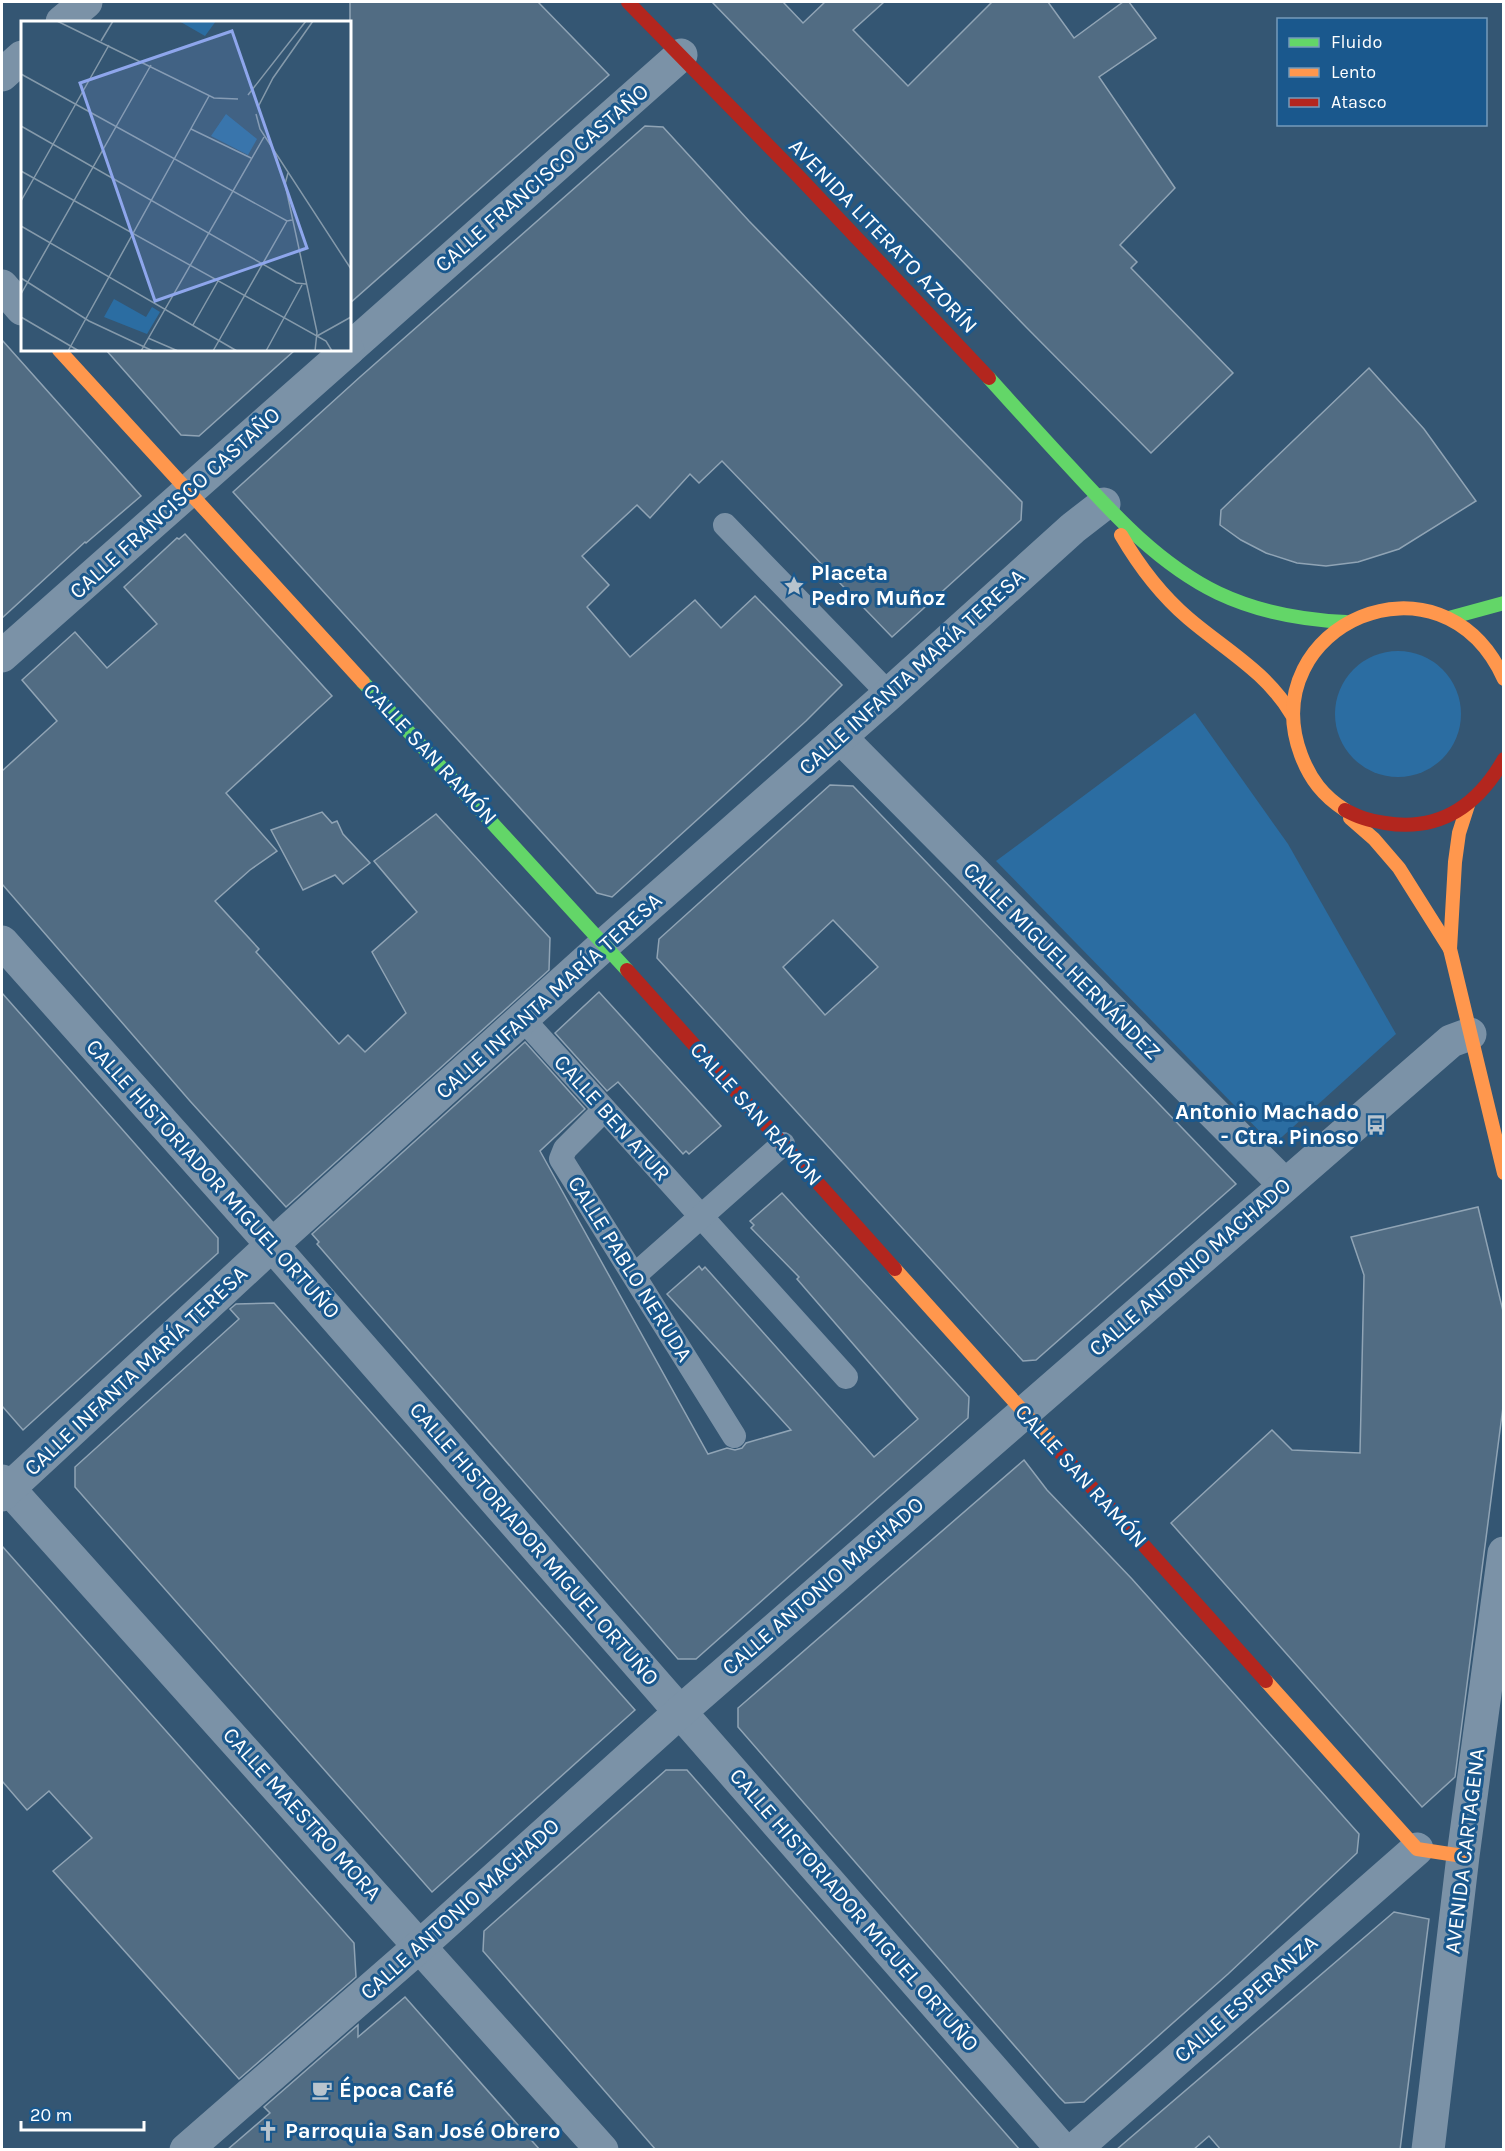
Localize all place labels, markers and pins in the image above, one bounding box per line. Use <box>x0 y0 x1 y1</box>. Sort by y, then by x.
place label: Placeta Pedro Muñoz <box>811 560 946 611</box>
place icon: Placeta Pedro Muñoz <box>782 574 806 598</box>
place label: Antonio Machado - Ctra. Pinoso <box>1175 1099 1359 1150</box>
bus stop icon: Antonio Machado - Ctra. Pinoso <box>1364 1113 1388 1137</box>
place label: Época Café <box>339 2076 454 2103</box>
cafe icon: Época Café <box>310 2078 334 2102</box>
place label: Parroquia San José Obrero <box>285 2118 560 2144</box>
church icon: Parroquia San José Obrero <box>256 2119 280 2143</box>

